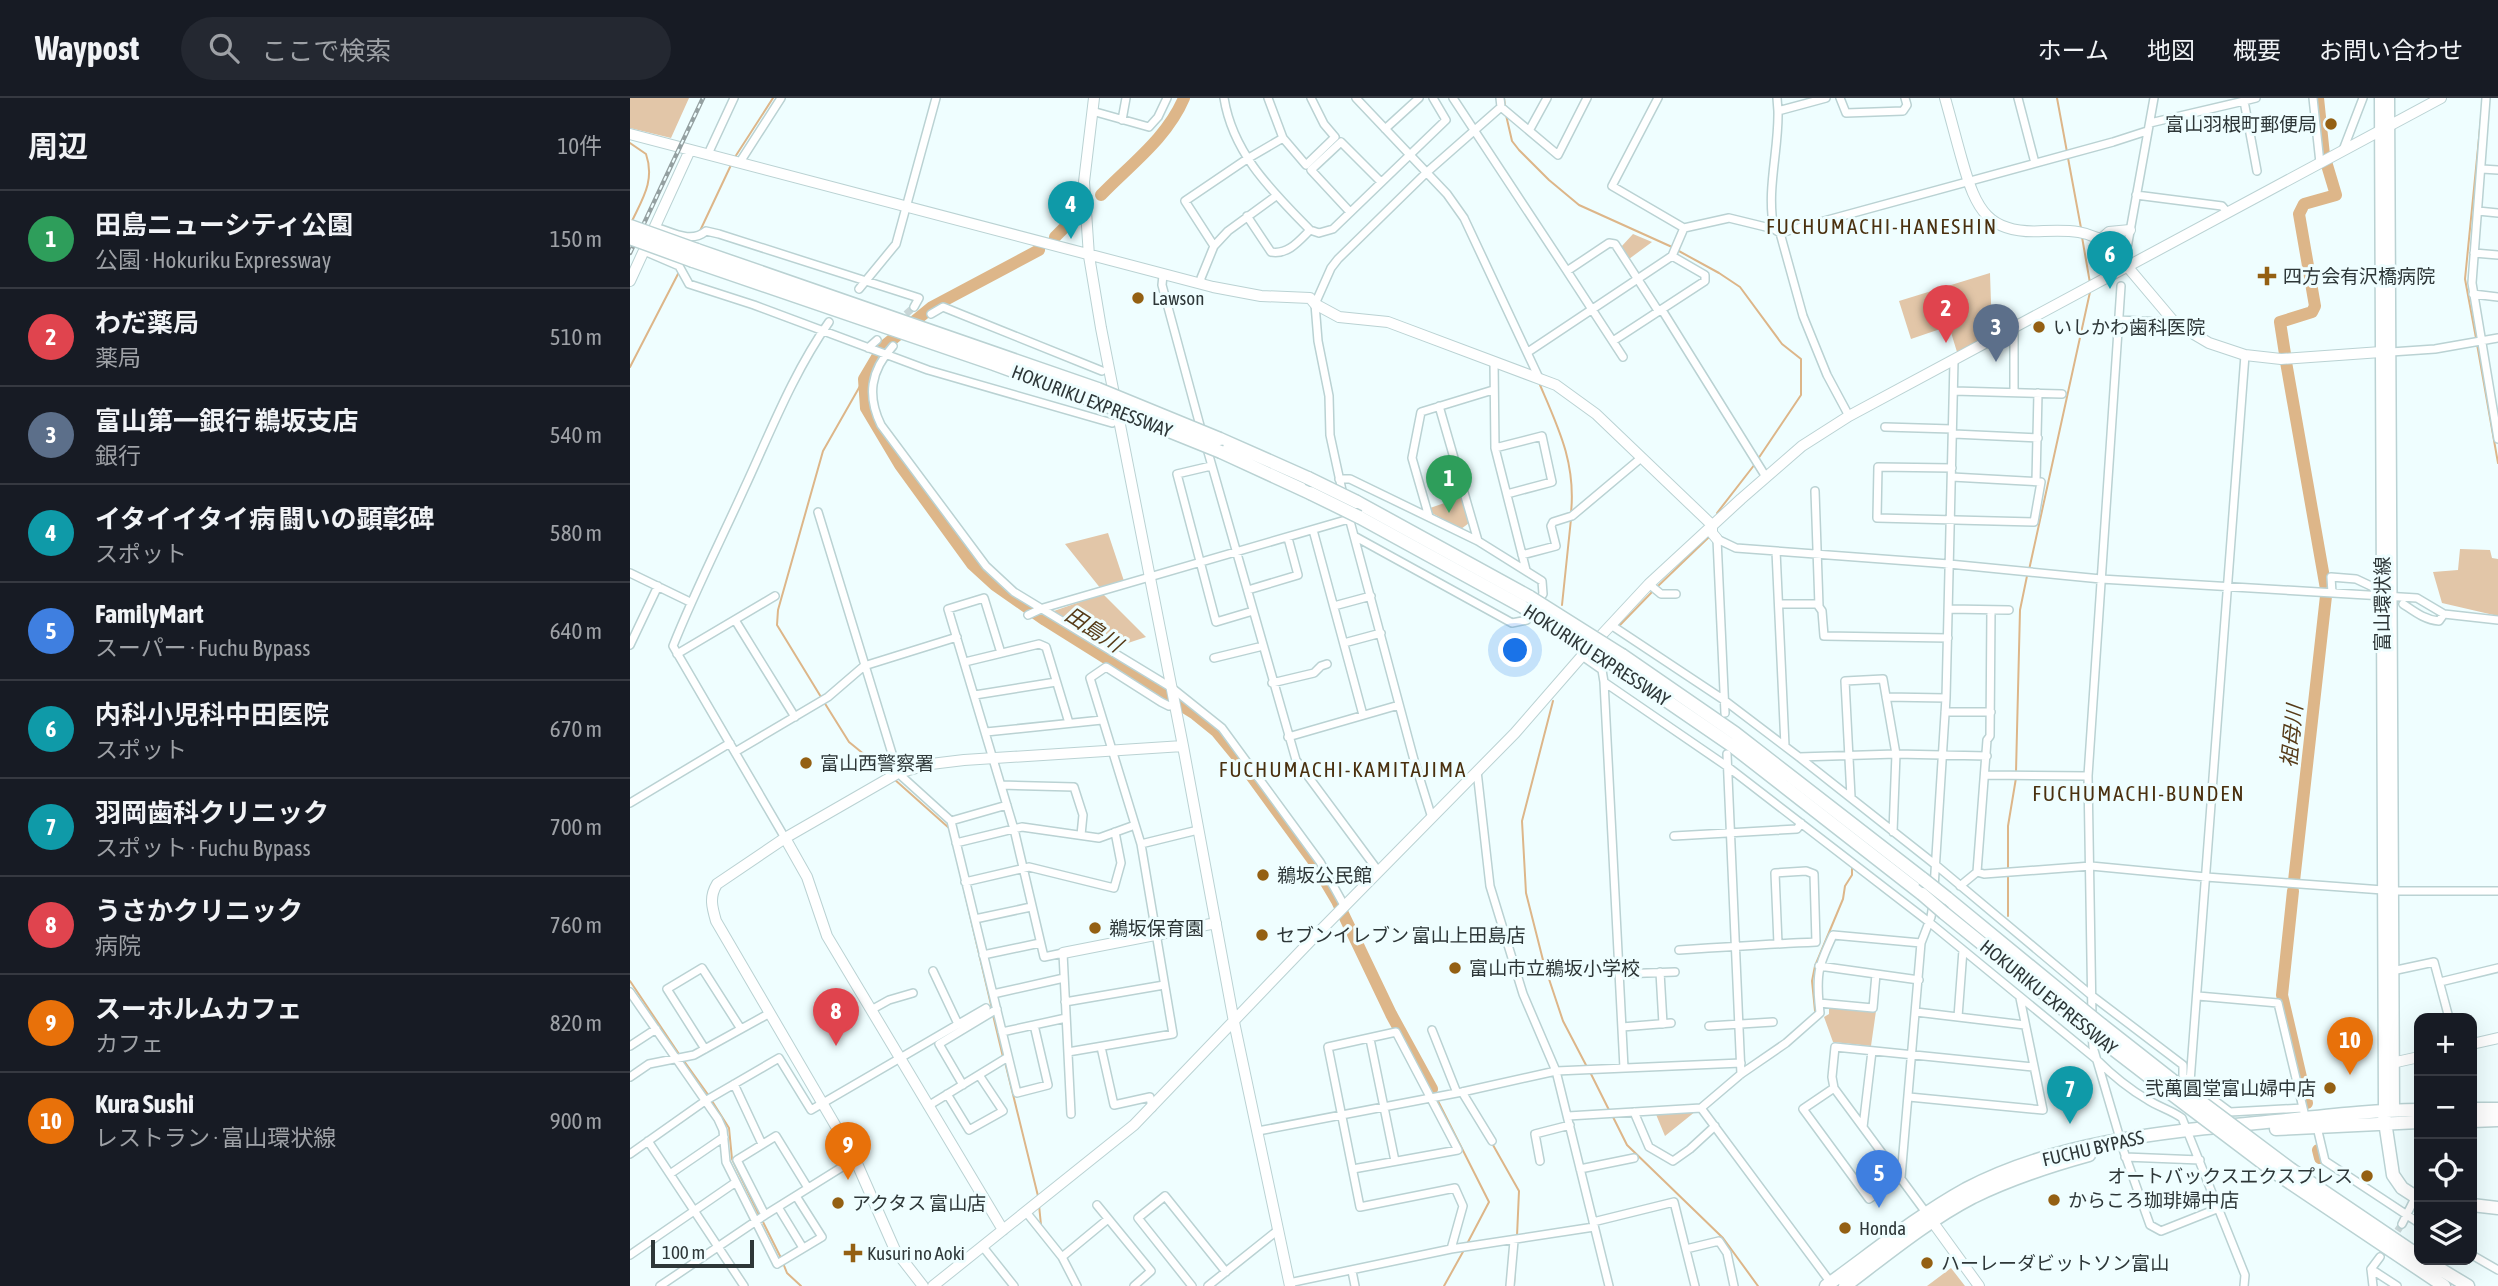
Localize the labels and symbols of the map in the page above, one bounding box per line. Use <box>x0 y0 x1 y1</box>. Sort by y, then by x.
place label: 富山羽根町郵便局 <box>2165 113 2317 135</box>
marker: 富山羽根町郵便局 <box>2323 116 2339 132</box>
pin: 4 <box>1048 181 1094 239</box>
district label: FUCHUMACHI-HANESHIN <box>1766 214 1998 238</box>
pin: 6 <box>2087 231 2133 289</box>
place label: 四方会有沢橋病院 <box>2283 265 2435 287</box>
marker: 四方会有沢橋病院 <box>2257 266 2277 286</box>
pin: 2 <box>1923 285 1969 343</box>
place label: Lawson <box>1152 287 1204 309</box>
marker: Lawson <box>1130 290 1146 306</box>
pin: 3 <box>1973 304 2019 362</box>
place label: いしかわ歯科医院 <box>2053 316 2205 338</box>
marker: いしかわ歯科医院 <box>2031 319 2047 335</box>
street label: HOKURIKU EXPRESSWAY <box>1009 360 1176 442</box>
pin: 1 <box>1426 455 1472 513</box>
street label: 富山環状線 <box>2371 556 2393 652</box>
street label: HOKURIKU EXPRESSWAY <box>1520 600 1675 711</box>
water label: 田島川 <box>1061 602 1129 657</box>
your location <box>1498 633 1532 667</box>
water label: 祖母川 <box>2276 701 2306 769</box>
place label: 富山西警察署 <box>820 752 934 774</box>
marker: 富山西警察署 <box>798 755 814 771</box>
district label: FUCHUMACHI-KAMITAJIMA <box>1219 757 1467 781</box>
district label: FUCHUMACHI-BUNDEN <box>2032 781 2246 805</box>
place label: 鵜坂公民館 <box>1277 864 1372 886</box>
marker: 鵜坂公民館 <box>1255 867 1271 883</box>
place label: 鵜坂保育園 <box>1109 917 1204 939</box>
marker: 鵜坂保育園 <box>1087 920 1103 936</box>
place label: セブンイレブン 富山上田島店 <box>1276 924 1526 946</box>
marker: セブンイレブン 富山上田島店 <box>1254 927 1270 943</box>
street label: HOKURIKU EXPRESSWAY <box>1976 935 2122 1059</box>
place label: 富山市立鵜坂小学校 <box>1469 957 1640 979</box>
marker: 富山市立鵜坂小学校 <box>1447 960 1463 976</box>
pin: 8 <box>813 988 859 1046</box>
pin: 10 <box>2327 1017 2373 1075</box>
pin: 7 <box>2047 1066 2093 1124</box>
place label: 弐萬圓堂富山婦中店 <box>2145 1077 2316 1099</box>
marker: 弐萬圓堂富山婦中店 <box>2322 1080 2338 1096</box>
pin: 9 <box>825 1122 871 1180</box>
street label: FUCHU BYPASS <box>2040 1126 2146 1170</box>
pin: 5 <box>1856 1150 1902 1208</box>
place label: オートバックスエクスプレス <box>2107 1165 2353 1187</box>
marker: オートバックスエクスプレス <box>2359 1168 2375 1184</box>
place label: からころ珈琲婦中店 <box>2068 1189 2239 1211</box>
place label: アクタス 富山店 <box>852 1192 986 1214</box>
marker: からころ珈琲婦中店 <box>2046 1192 2062 1208</box>
marker: アクタス 富山店 <box>830 1195 846 1211</box>
place label: Honda <box>1859 1217 1906 1239</box>
marker: Honda <box>1837 1220 1853 1236</box>
scale bar <box>651 1237 754 1269</box>
place label: Kusuri no Aoki <box>867 1242 965 1264</box>
marker: Kusuri no Aoki <box>845 1245 861 1261</box>
place label: ハーレーダビットソン富山 <box>1941 1252 2169 1274</box>
marker: ハーレーダビットソン富山 <box>1919 1255 1935 1271</box>

